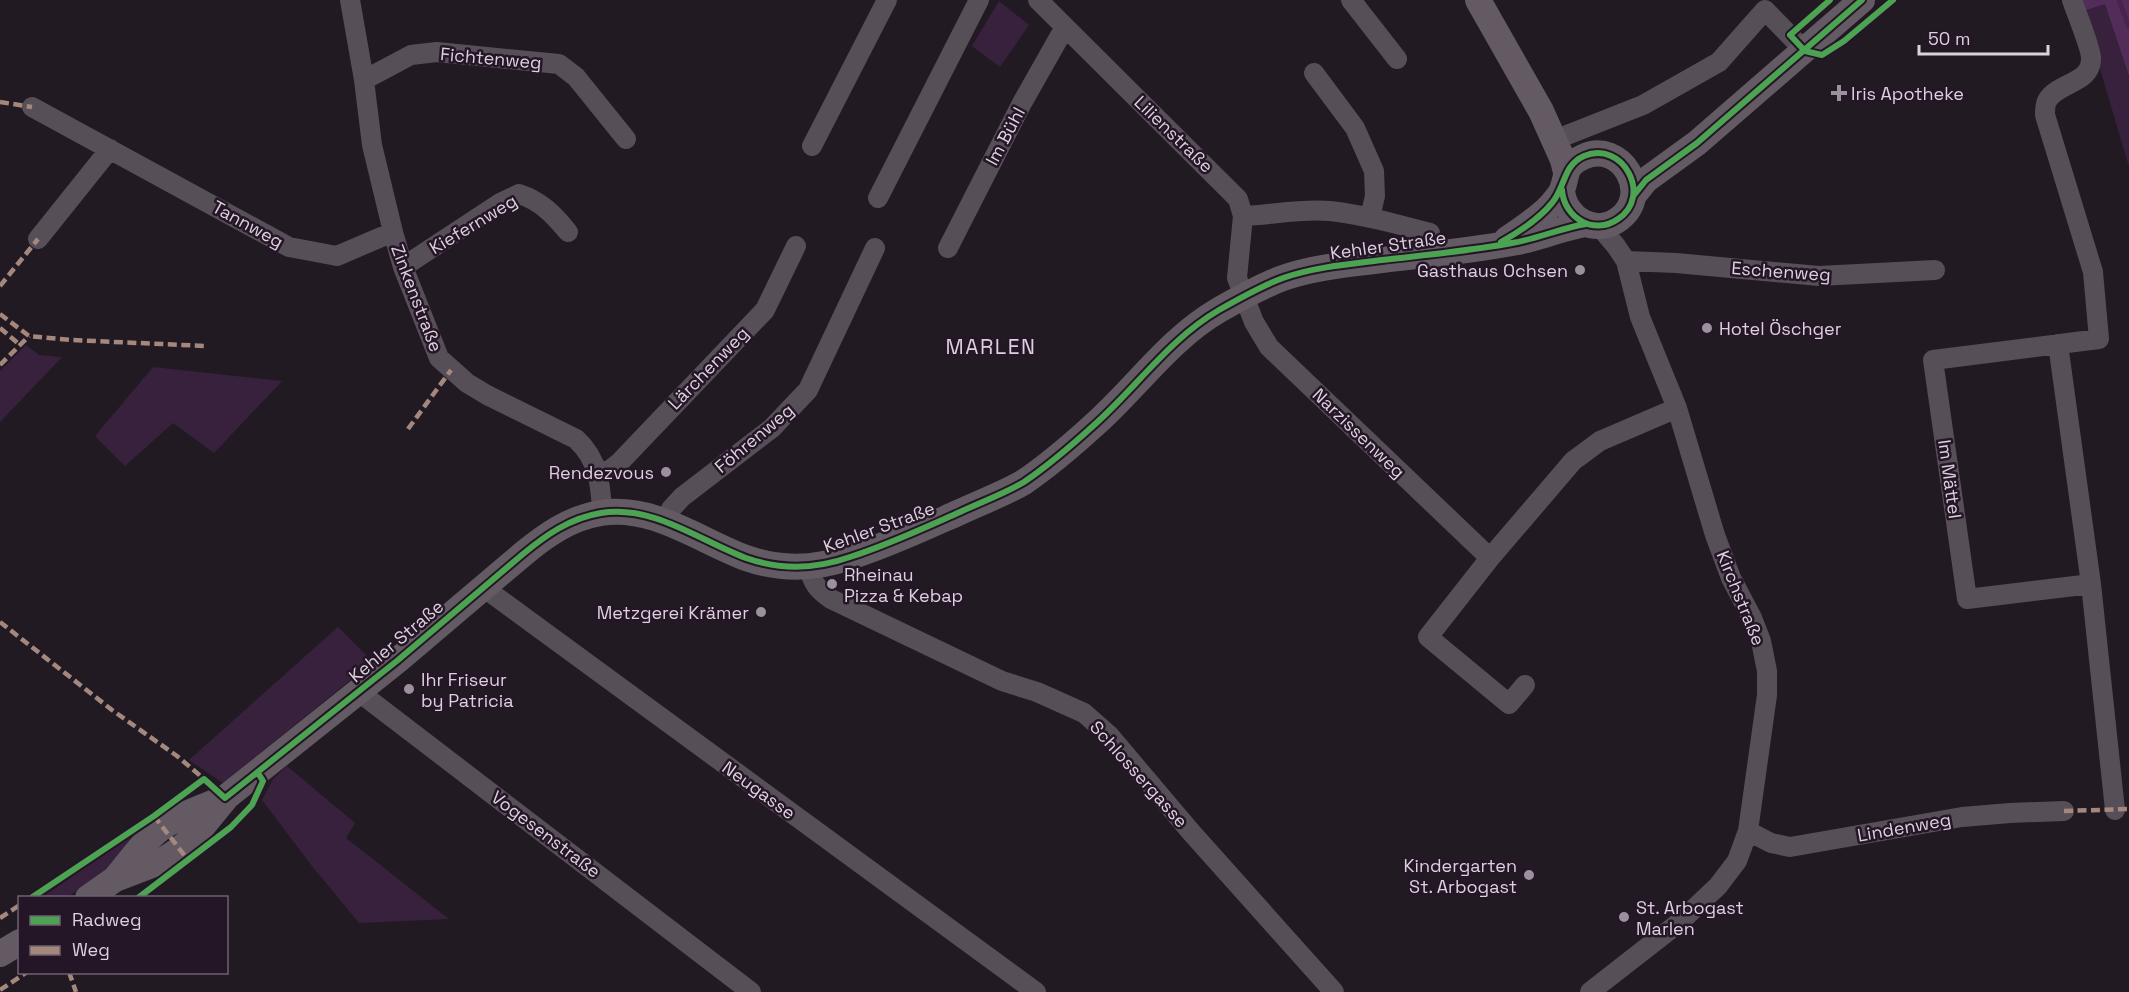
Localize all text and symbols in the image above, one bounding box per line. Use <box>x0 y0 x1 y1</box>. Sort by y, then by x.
scale bar <box>1919 18 2048 56</box>
text: 50 m <box>1928 27 1970 50</box>
street label: Fichtenweg <box>439 42 543 74</box>
place label: Iris Apotheke <box>1851 82 1964 105</box>
marker: Iris Apotheke <box>1832 86 1846 100</box>
street label: Lilienstraße <box>1130 91 1218 177</box>
street label: Im Bühl <box>980 103 1030 169</box>
street label: Kiefernweg <box>425 189 521 259</box>
street label: Tannweg <box>208 195 288 253</box>
street label: Kehler Straße <box>1329 225 1447 265</box>
street label: Zinkenstraße <box>386 241 448 355</box>
street label: Eschenweg <box>1731 256 1831 286</box>
place label: Gasthaus Ochsen <box>1417 259 1568 282</box>
marker: Gasthaus Ochsen <box>1573 263 1587 277</box>
place label: Hotel Öschger <box>1719 317 1842 340</box>
marker: Hotel Öschger <box>1700 321 1714 335</box>
street label: Lärchenweg <box>663 322 753 414</box>
district label: MARLEN <box>946 333 1036 360</box>
street label: Narzissenweg <box>1308 383 1410 483</box>
street label: Föhrenweg <box>710 398 798 478</box>
street label: Im Mättel <box>1933 438 1967 520</box>
place label: Rendezvous <box>549 461 654 484</box>
marker: Rendezvous <box>659 465 673 479</box>
street label: Kehler Straße <box>820 496 938 558</box>
street label: Kirchstraße <box>1712 547 1770 649</box>
place label: Rheinau Pizza & Kebap <box>844 563 963 607</box>
marker: Rheinau Pizza & Kebap <box>825 577 839 591</box>
street label: Kehler Straße <box>344 595 448 687</box>
place label: Metzgerei Krämer <box>597 601 749 624</box>
marker: Metzgerei Krämer <box>754 605 768 619</box>
place label: Ihr Friseur by Patricia <box>421 668 514 712</box>
marker: Ihr Friseur by Patricia <box>402 682 416 696</box>
street label: Schlossergasse <box>1085 716 1193 832</box>
street label: Neugasse <box>718 756 800 824</box>
street label: Vogesenstraße <box>487 785 605 883</box>
street label: Lindenweg <box>1855 807 1953 847</box>
place label: Kindergarten St. Arbogast <box>1404 854 1517 898</box>
marker: Kindergarten St. Arbogast <box>1522 868 1536 882</box>
legend <box>18 896 228 974</box>
place label: St. Arbogast Marlen <box>1636 896 1744 940</box>
text: Radweg <box>72 908 142 931</box>
marker: St. Arbogast Marlen <box>1617 910 1631 924</box>
text: Weg <box>72 938 110 961</box>

